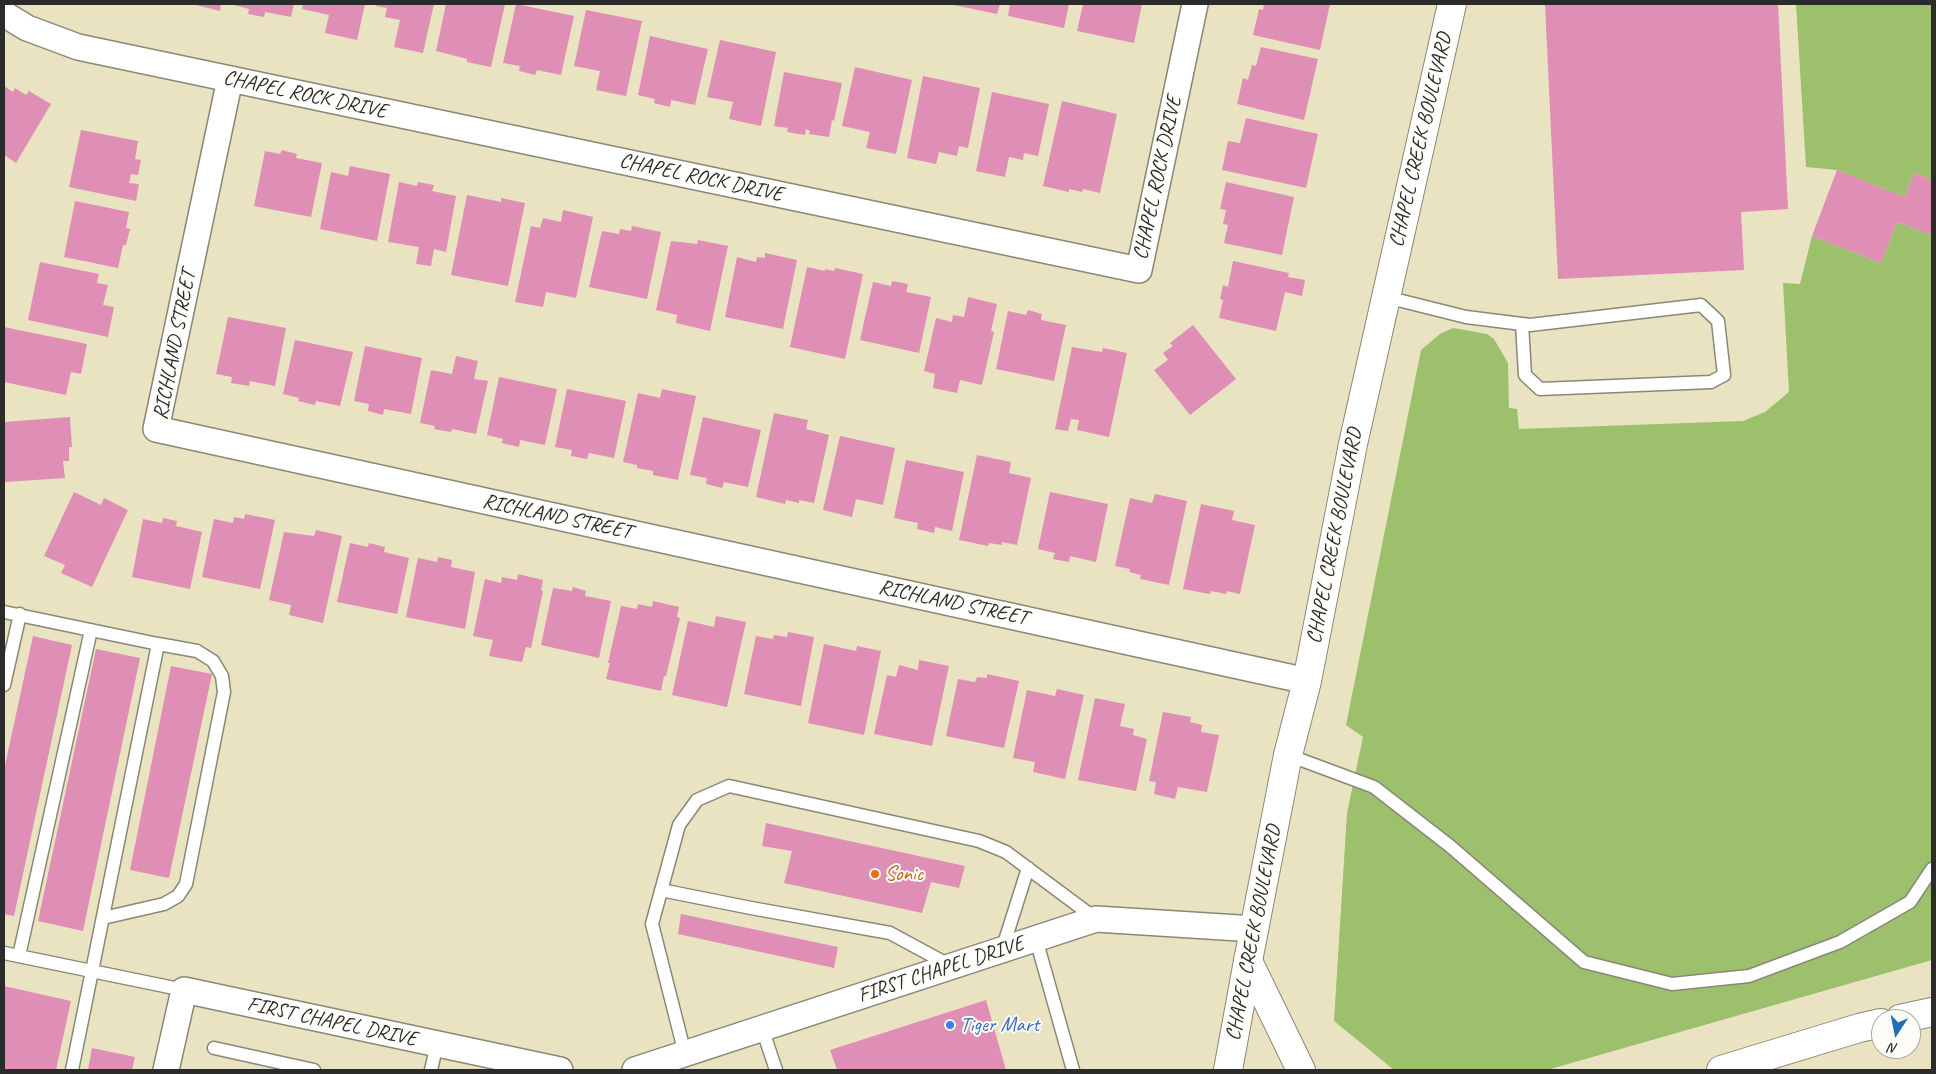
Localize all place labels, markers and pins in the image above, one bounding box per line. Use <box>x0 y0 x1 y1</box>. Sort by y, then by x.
place label: Sonic <box>885 861 923 887</box>
marker: Sonic <box>869 868 881 880</box>
place label: Tiger Mart <box>960 1012 1039 1038</box>
marker: Tiger Mart <box>944 1019 956 1031</box>

